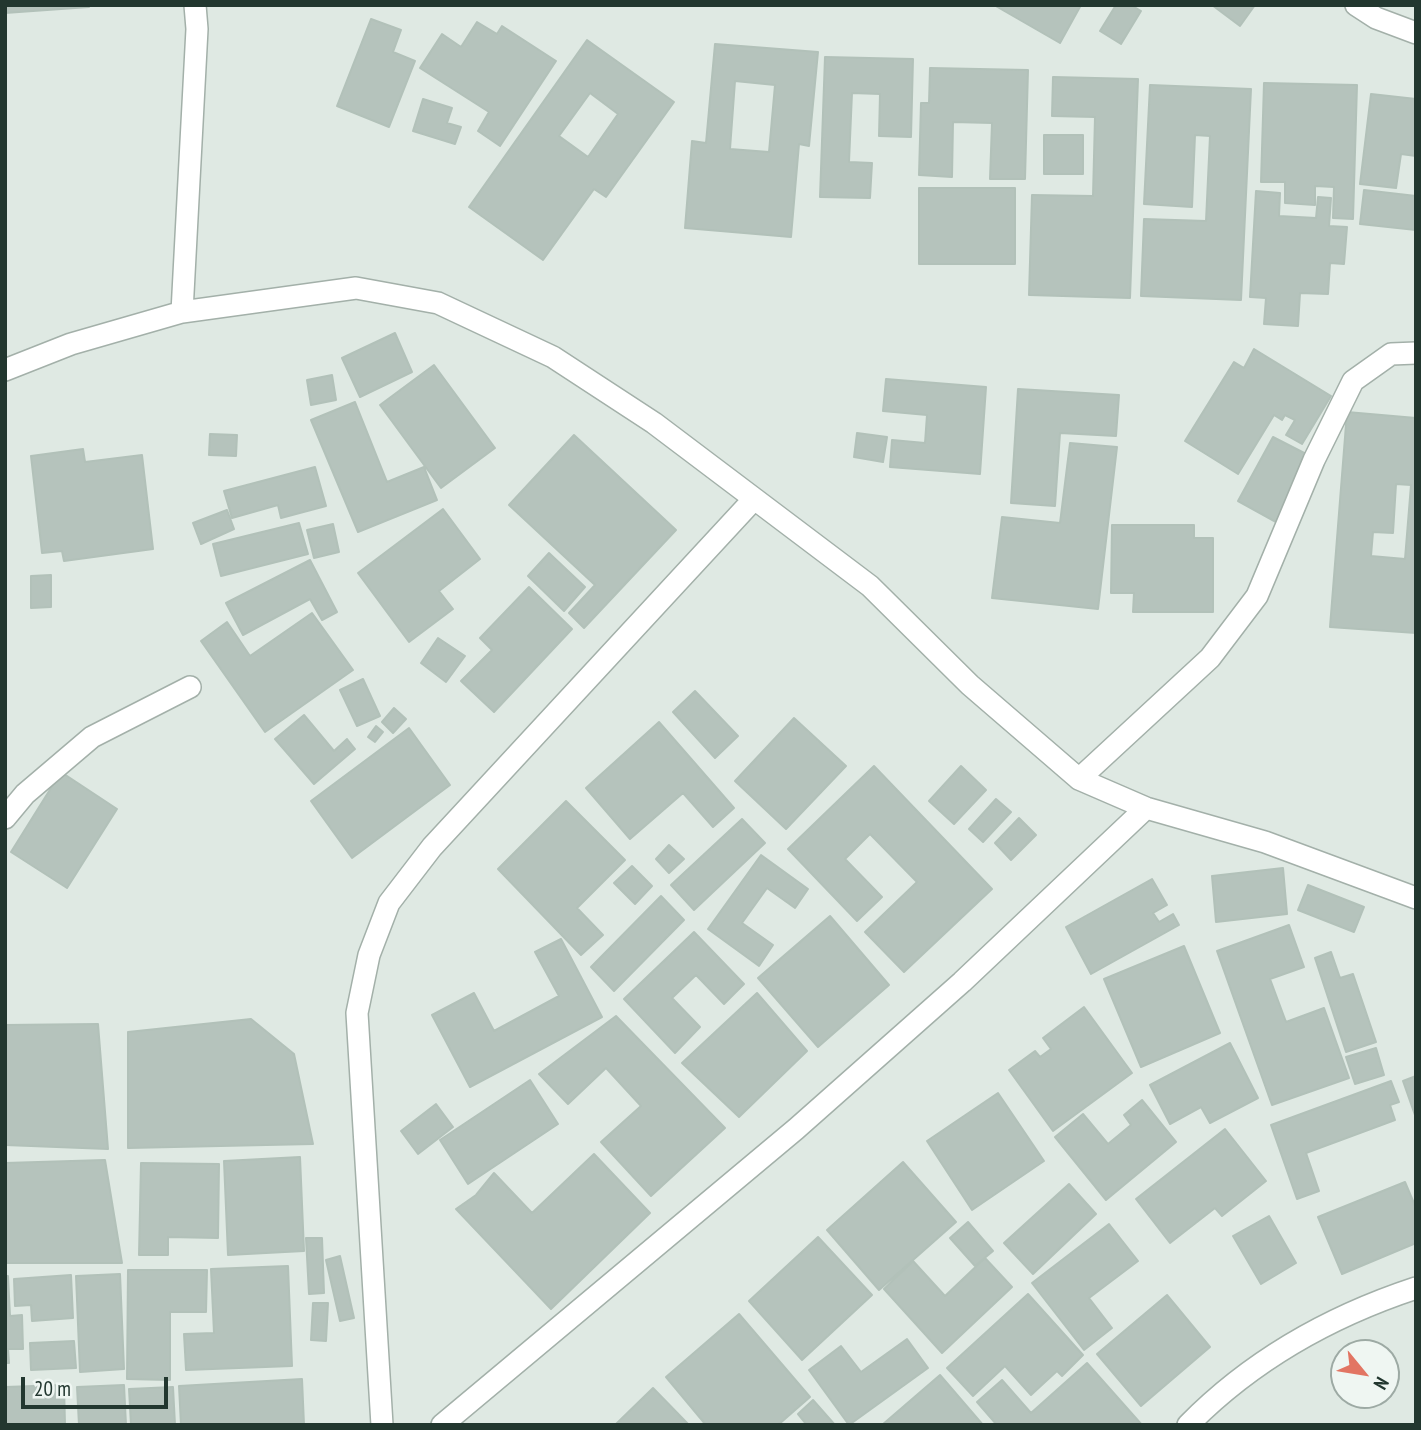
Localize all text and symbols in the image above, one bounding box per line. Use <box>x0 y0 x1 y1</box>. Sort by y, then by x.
north arrow <box>1330 1339 1400 1409</box>
scale bar <box>24 1364 172 1408</box>
text: N <box>1368 1373 1394 1394</box>
text: 20 m <box>34 1375 71 1402</box>

